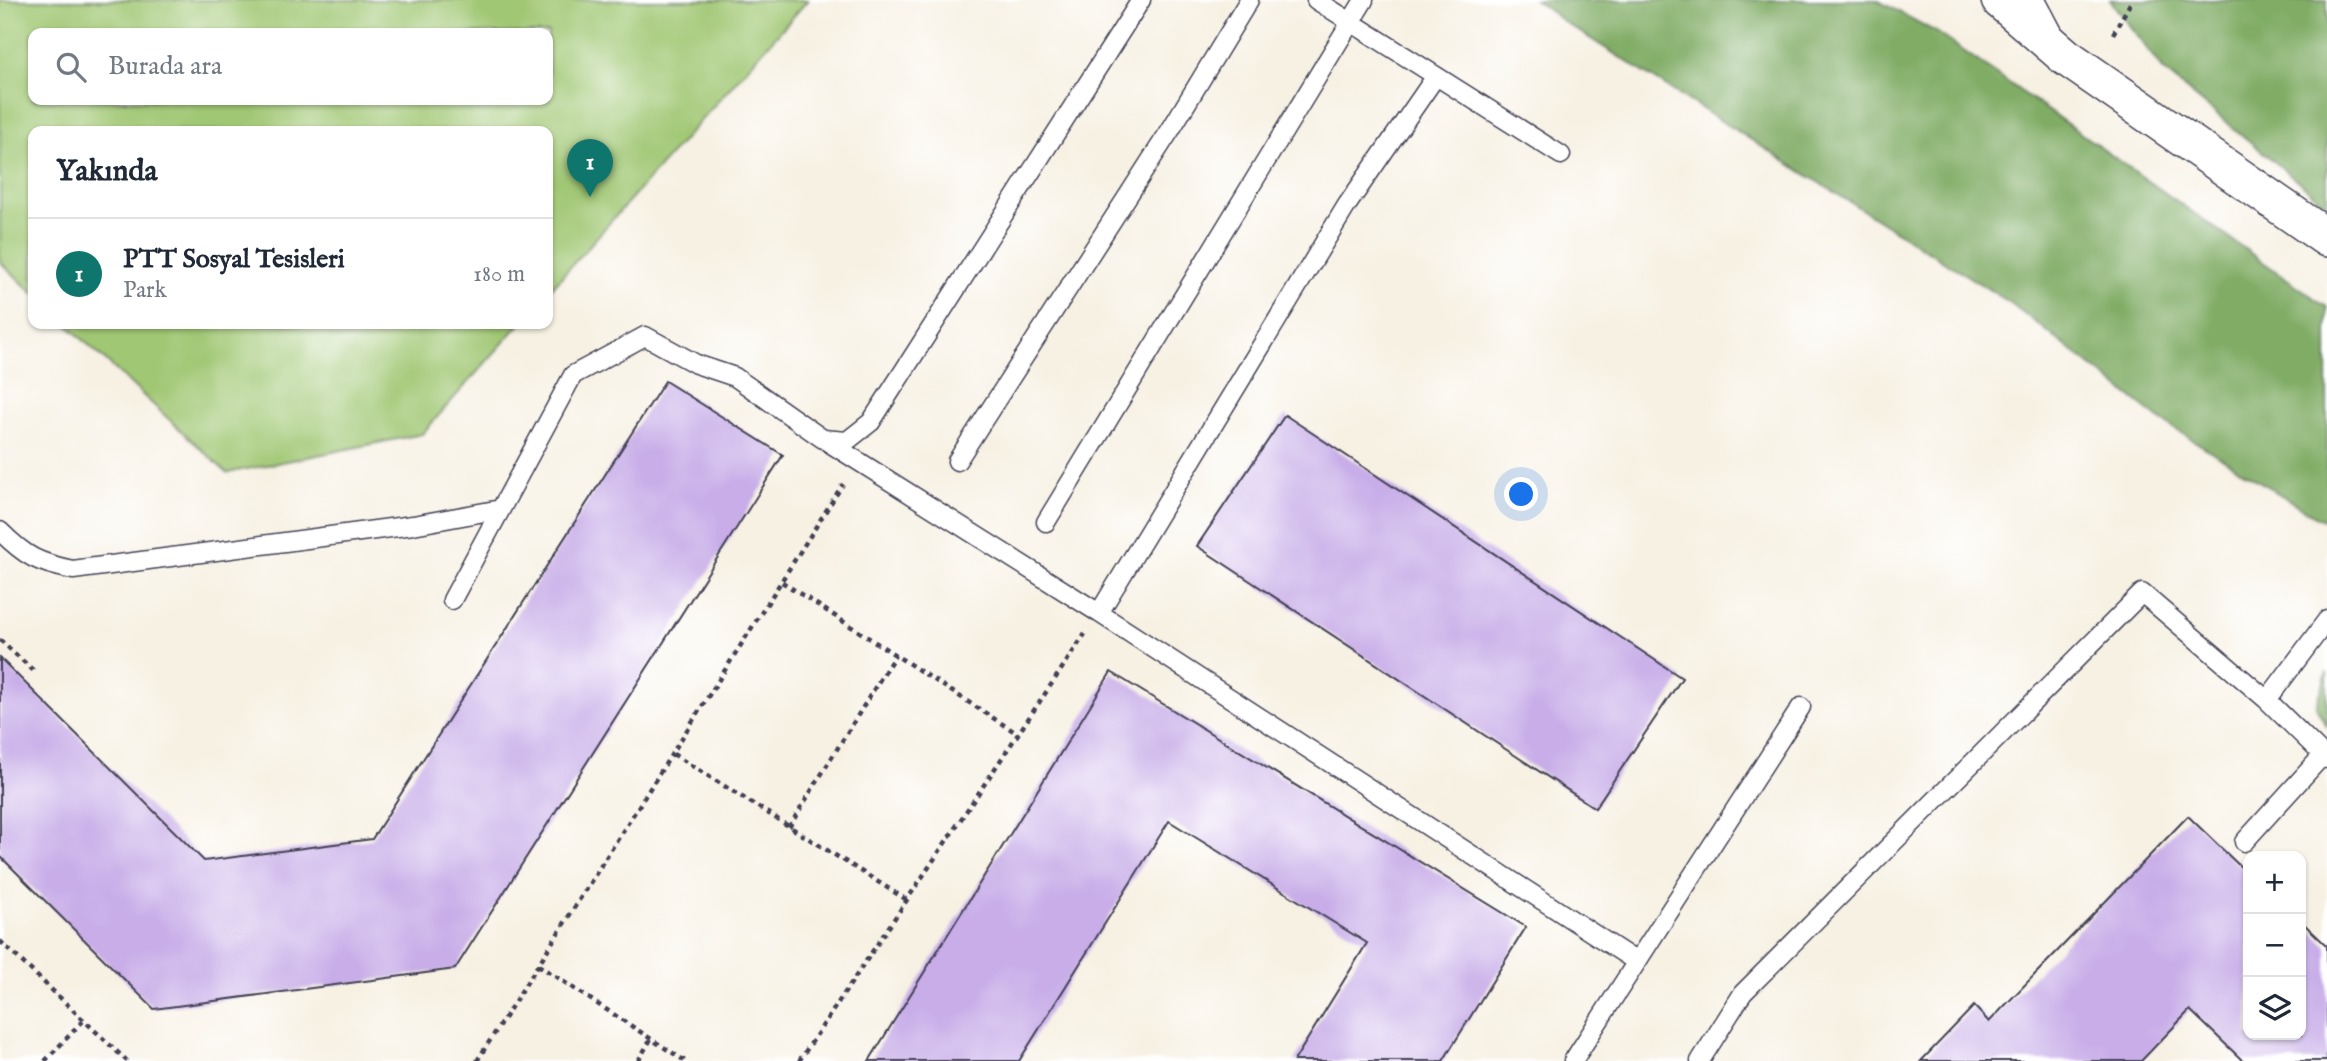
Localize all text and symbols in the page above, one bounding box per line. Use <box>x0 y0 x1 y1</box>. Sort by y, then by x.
search box <box>28 28 553 105</box>
icon: search <box>52 48 90 86</box>
text: Burada ara <box>108 50 222 83</box>
pin: 1 <box>567 139 613 197</box>
text: Yakında <box>56 153 158 191</box>
text: PTT Sosyal Tesisleri <box>123 243 345 276</box>
text: 1 <box>75 260 83 289</box>
text: 180 m <box>473 260 525 289</box>
text: Park <box>123 276 167 305</box>
your location <box>1504 477 1538 511</box>
map controls <box>2243 851 2306 1040</box>
button: + <box>2243 851 2306 914</box>
button: − <box>2243 914 2306 977</box>
button: layers <box>2243 977 2306 1040</box>

